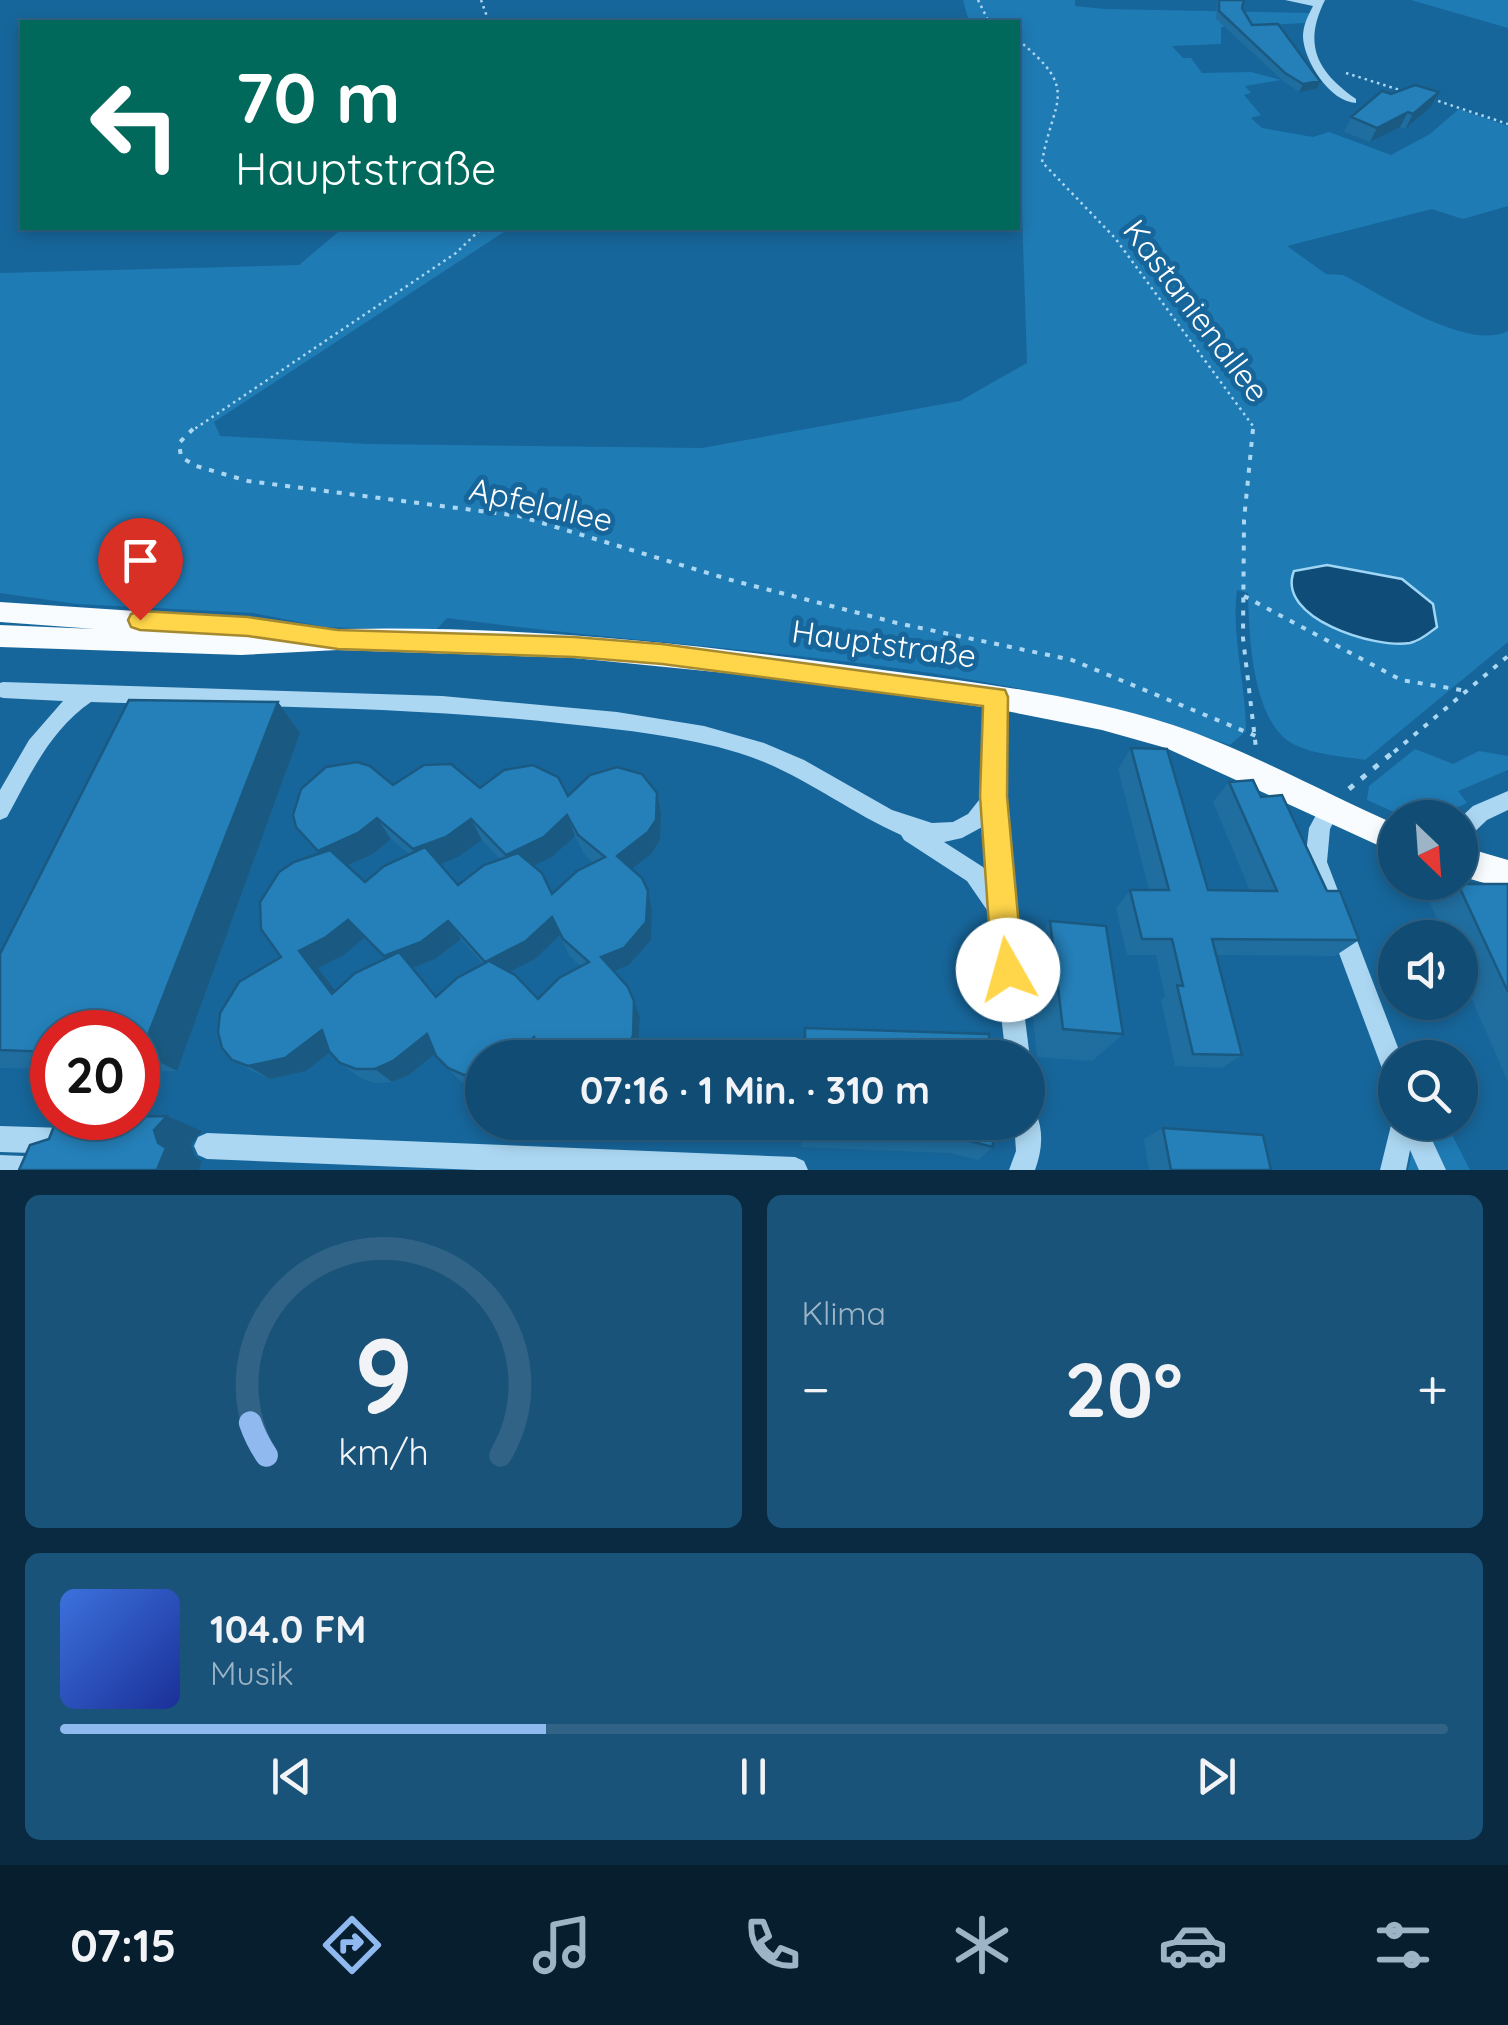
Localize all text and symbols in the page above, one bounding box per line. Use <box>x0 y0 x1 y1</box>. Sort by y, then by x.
text: 70 m <box>235 53 401 141</box>
icon: left <box>70 60 200 190</box>
text: Hauptstraße <box>235 140 496 196</box>
street label: Kastanienallee <box>1115 211 1278 410</box>
street label: Apfelallee <box>466 468 617 540</box>
pin <box>98 518 183 621</box>
icon: arrive <box>113 533 168 588</box>
street label: Hauptstraße <box>789 610 979 676</box>
north arrow <box>1378 800 1478 900</box>
map controls <box>1378 800 1478 1140</box>
position arrow <box>956 918 1060 1022</box>
button: sound <box>1378 920 1478 1020</box>
speed limit sign: 20 <box>30 1010 160 1140</box>
button: search <box>1378 1040 1478 1140</box>
text: 07:16 · 1 Min. · 310 m <box>580 1066 930 1114</box>
text: Klima <box>802 1293 886 1333</box>
text: 9 <box>354 1309 413 1439</box>
text: 20° <box>1064 1342 1183 1436</box>
text: − <box>802 1354 830 1423</box>
text: + <box>1417 1354 1448 1423</box>
text: km/h <box>338 1429 429 1474</box>
text: 104.0 FM <box>210 1605 366 1653</box>
text: Musik <box>210 1653 294 1693</box>
icon: previous <box>264 1749 319 1804</box>
icon: pause <box>726 1749 781 1804</box>
icon: next <box>1189 1749 1244 1804</box>
icon: directions <box>317 1910 387 1980</box>
icon: music <box>527 1910 597 1980</box>
icon: phone <box>737 1910 807 1980</box>
icon: climate <box>947 1910 1017 1980</box>
icon: car <box>1158 1910 1228 1980</box>
icon: filters <box>1368 1910 1438 1980</box>
text: 07:15 <box>70 1917 176 1973</box>

